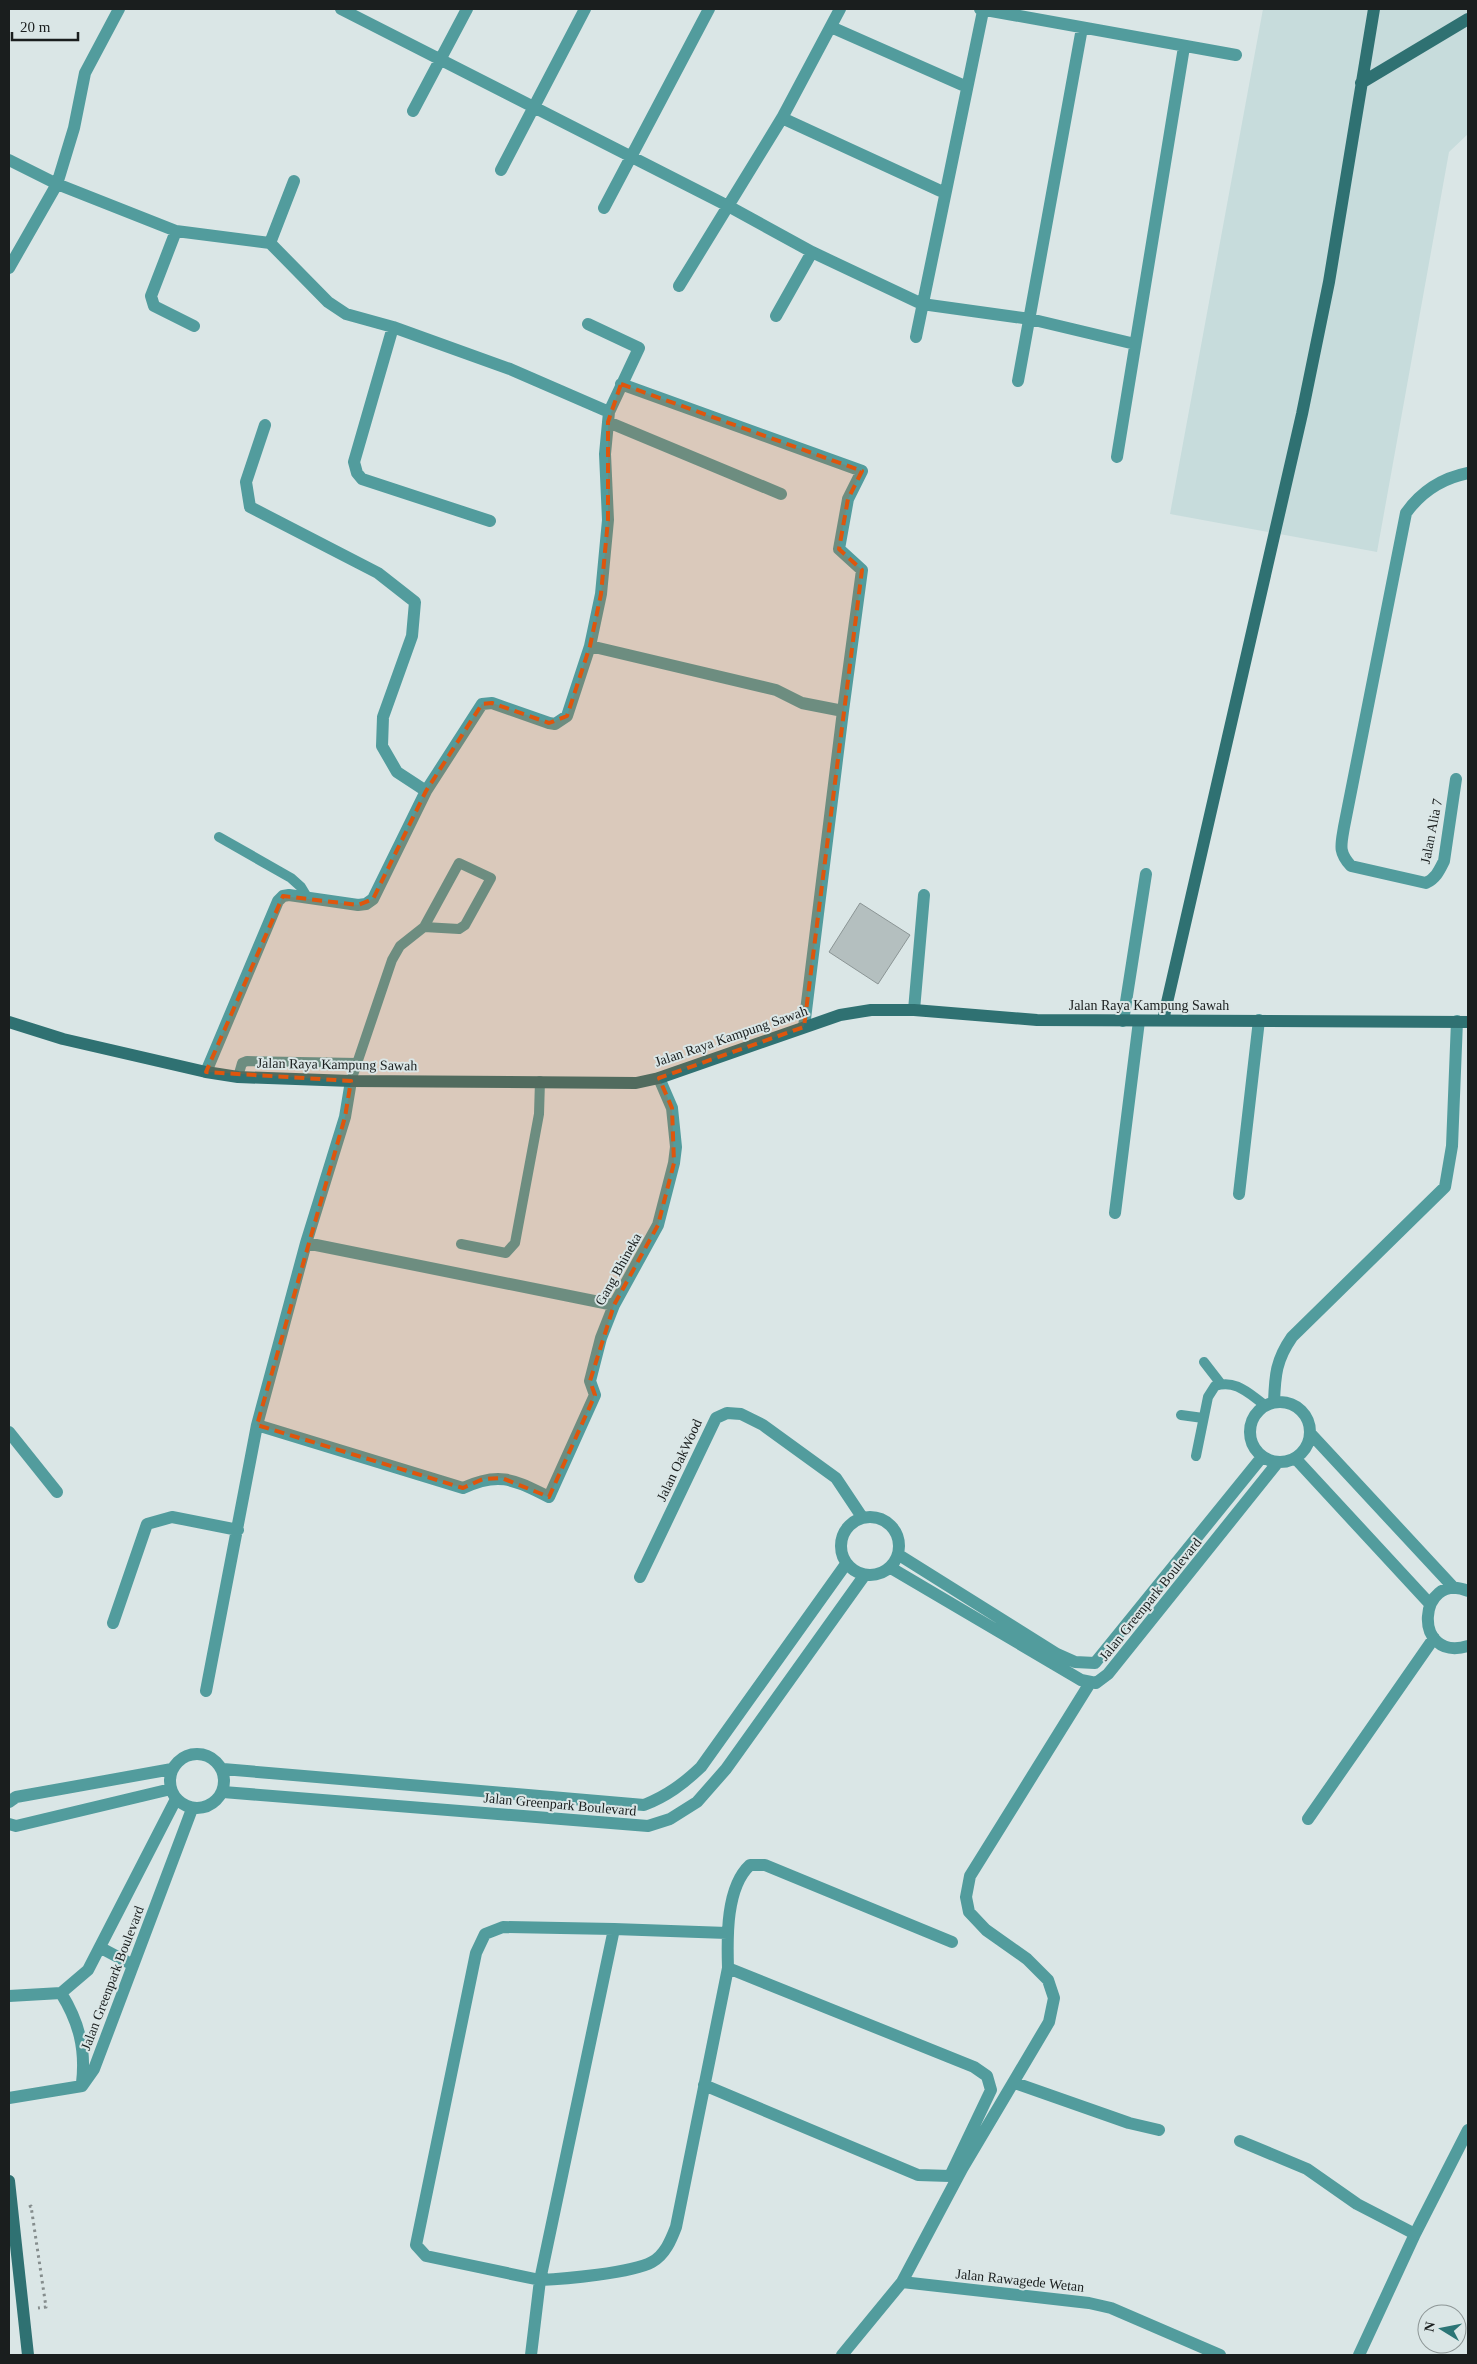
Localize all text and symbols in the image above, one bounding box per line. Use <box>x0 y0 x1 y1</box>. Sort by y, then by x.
scale bar <box>12 10 79 42</box>
text: 20 m <box>20 19 51 35</box>
street label: Jalan Alia 7 <box>1418 797 1445 865</box>
street label: Jalan Raya Kampung Sawah <box>1069 998 1229 1013</box>
street label: Jalan Raya Kampung Sawah <box>653 1003 810 1070</box>
street label: Jalan Raya Kampung Sawah <box>257 1056 417 1073</box>
street label: Gang Bhineka <box>592 1230 645 1308</box>
street label: Jalan OakWood <box>654 1417 705 1504</box>
street label: Jalan Greenpark Boulevard <box>1096 1535 1204 1664</box>
street label: Jalan Greenpark Boulevard <box>483 1790 637 1819</box>
street label: Jalan Greenpark Boulevard <box>78 1904 147 2052</box>
street label: Jalan Rawagede Wetan <box>955 2266 1085 2295</box>
north arrow <box>1417 2304 1467 2354</box>
text: N <box>1421 2321 1438 2333</box>

